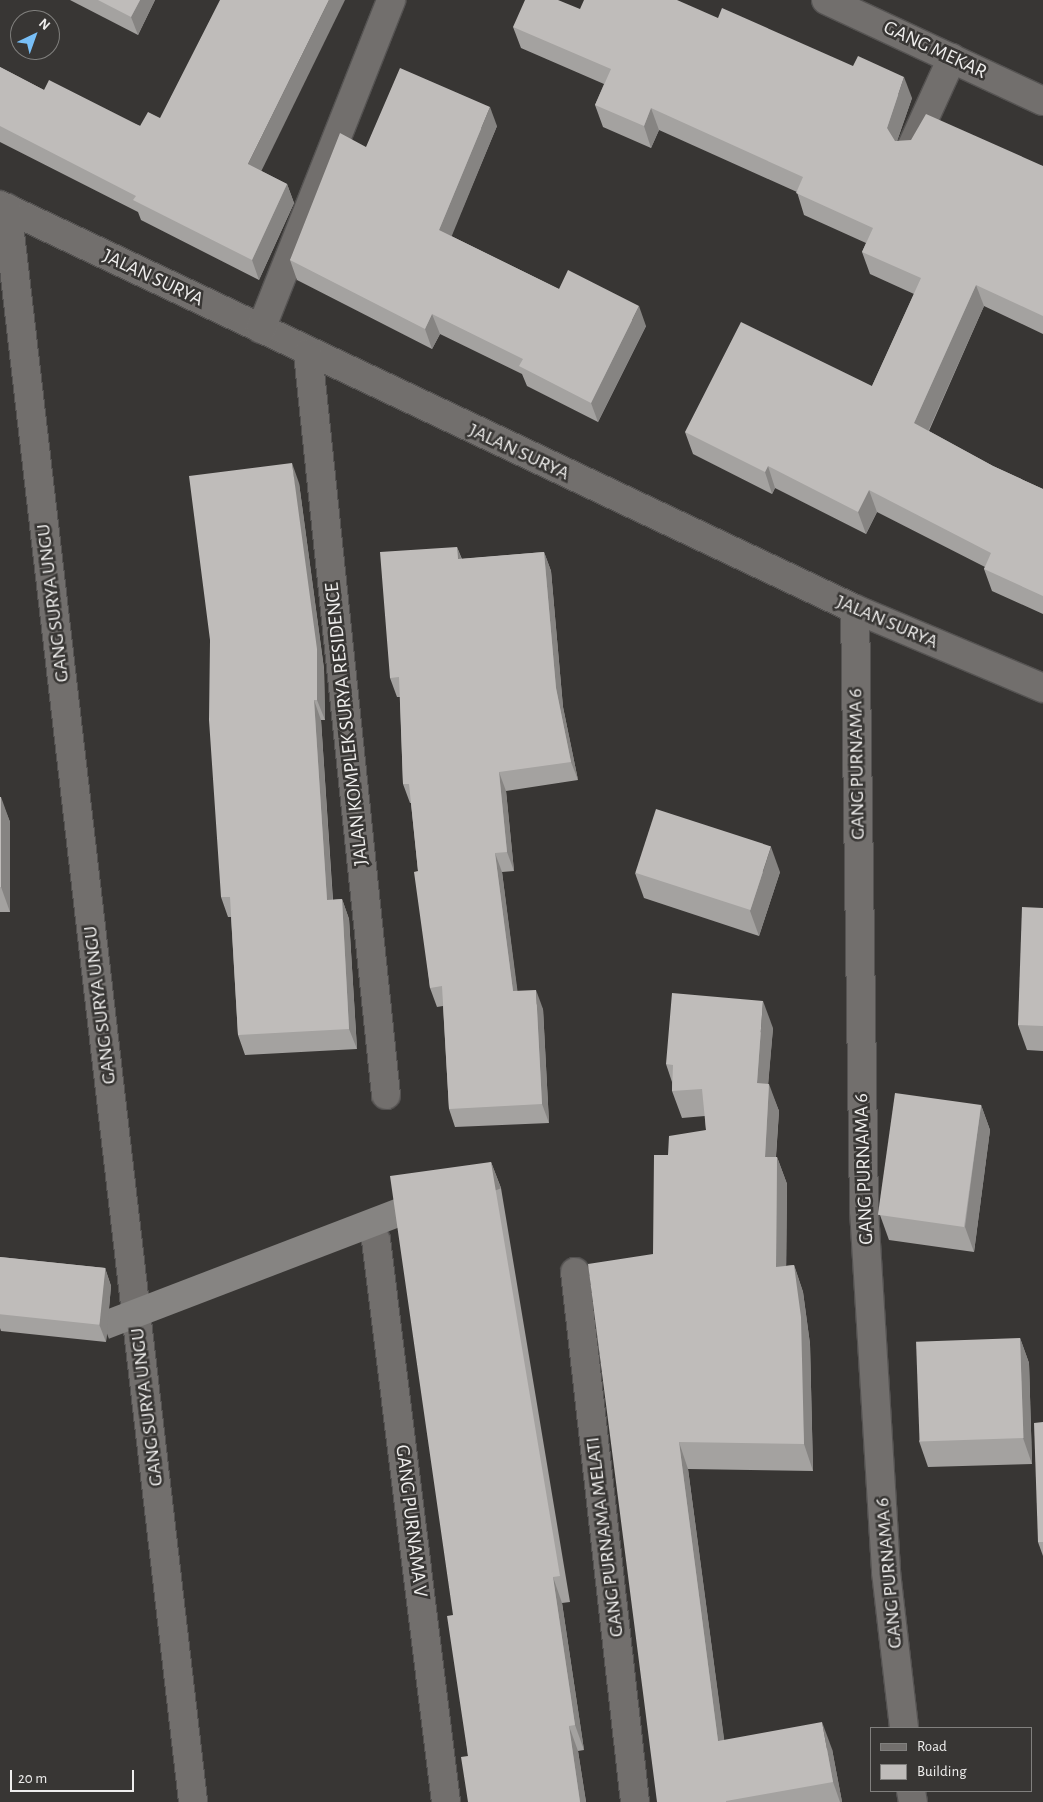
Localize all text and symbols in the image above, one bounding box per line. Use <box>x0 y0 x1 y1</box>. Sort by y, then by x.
north arrow <box>10 10 60 60</box>
text: N <box>36 16 53 33</box>
street label: GANG MEKAR <box>880 16 990 84</box>
street label: JALAN SURYA <box>99 244 207 312</box>
street label: JALAN SURYA <box>465 418 573 486</box>
street label: GANG SURYA UNGU <box>31 522 75 684</box>
street label: JALAN KOMPLEK SURYA RESIDENCE <box>320 581 374 867</box>
street label: JALAN SURYA <box>832 590 942 654</box>
street label: GANG PURNAMA 6 <box>844 688 870 840</box>
street label: GANG SURYA UNGU <box>78 924 122 1086</box>
street label: GANG PURNAMA 6 <box>849 1093 879 1245</box>
street label: GANG SURYA UNGU <box>125 1326 169 1488</box>
street label: GANG PURNAMA MELATI <box>581 1436 629 1638</box>
street label: GANG PURNAMA V <box>390 1443 432 1599</box>
street label: GANG PURNAMA 6 <box>870 1497 908 1649</box>
legend <box>870 1727 1033 1792</box>
text: Road <box>917 1739 947 1754</box>
scale bar <box>12 1760 136 1792</box>
text: Building <box>917 1764 967 1779</box>
text: 20 m <box>18 1771 47 1786</box>

